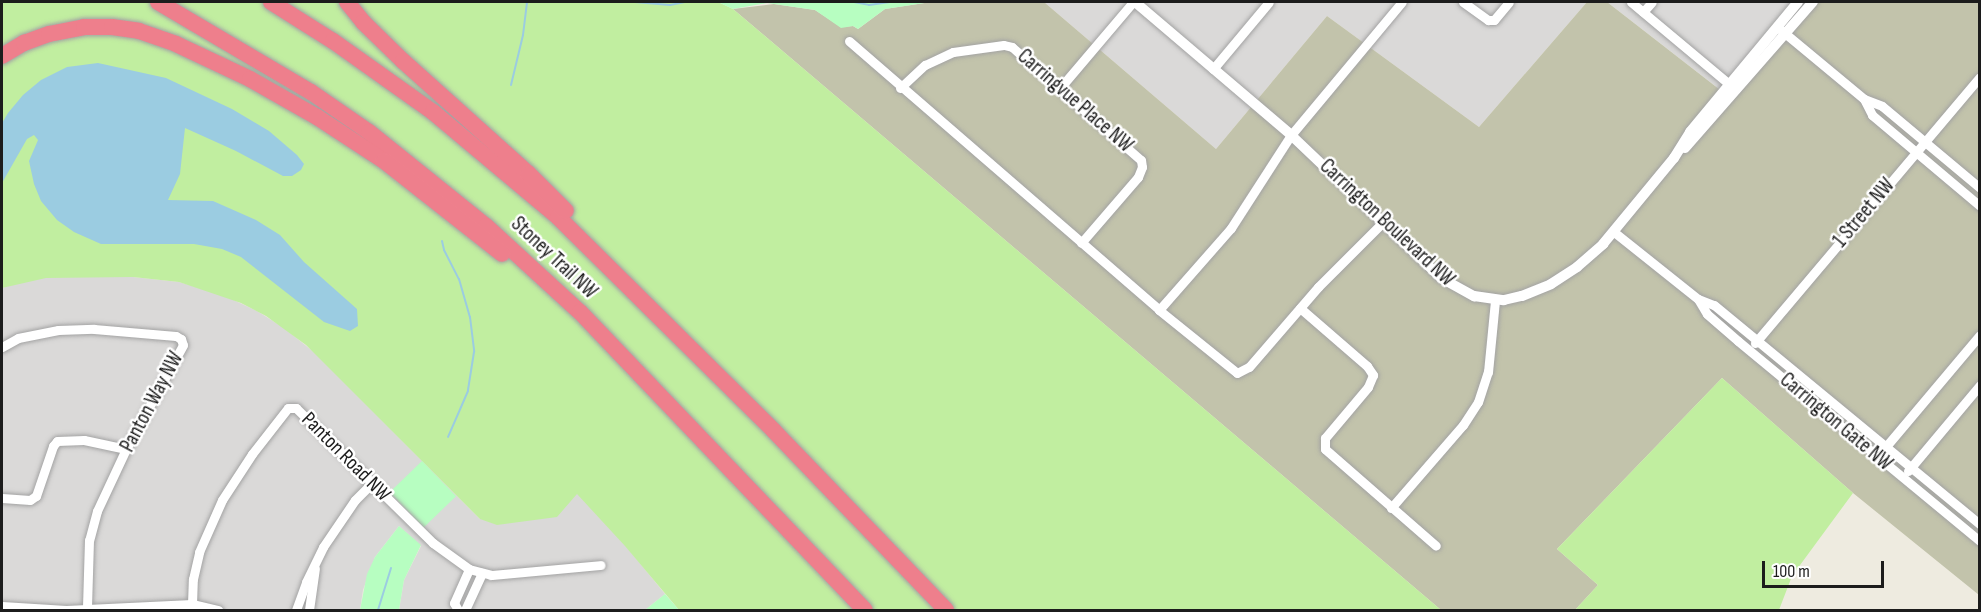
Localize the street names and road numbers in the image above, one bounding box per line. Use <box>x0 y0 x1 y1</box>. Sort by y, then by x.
street label: Carringvue Place NW <box>1012 44 1138 158</box>
street label: Carrington Boulevard NW <box>1314 154 1460 292</box>
street label: 1 Street NW <box>1828 173 1900 253</box>
street label: Stoney Trail NW <box>506 212 602 304</box>
street label: Panton Way NW <box>115 348 189 456</box>
street label: Carrington Gate NW <box>1775 368 1897 476</box>
street label: Panton Road NW <box>296 407 396 507</box>

